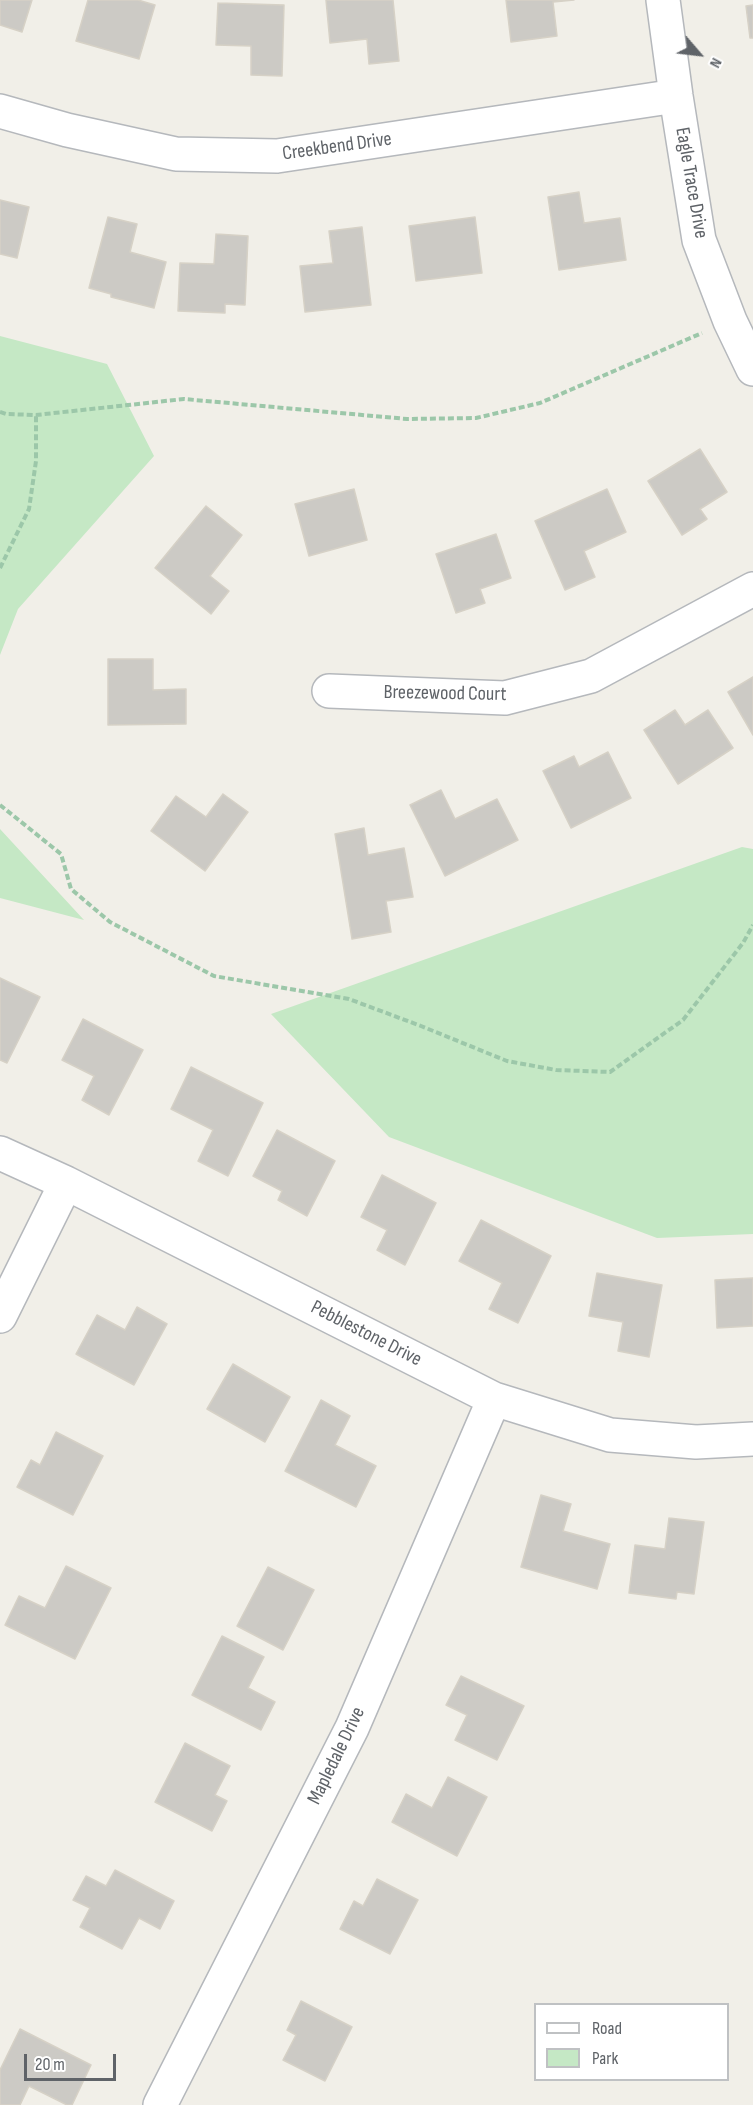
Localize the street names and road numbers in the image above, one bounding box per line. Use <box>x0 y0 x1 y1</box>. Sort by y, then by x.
street label: Eagle Trace Drive <box>669 126 713 240</box>
street label: Creekbend Drive <box>281 127 393 167</box>
street label: Breezewood Court <box>383 681 507 707</box>
street label: Pebblestone Drive <box>307 1296 425 1372</box>
street label: Mapledale Drive <box>303 1703 371 1809</box>

